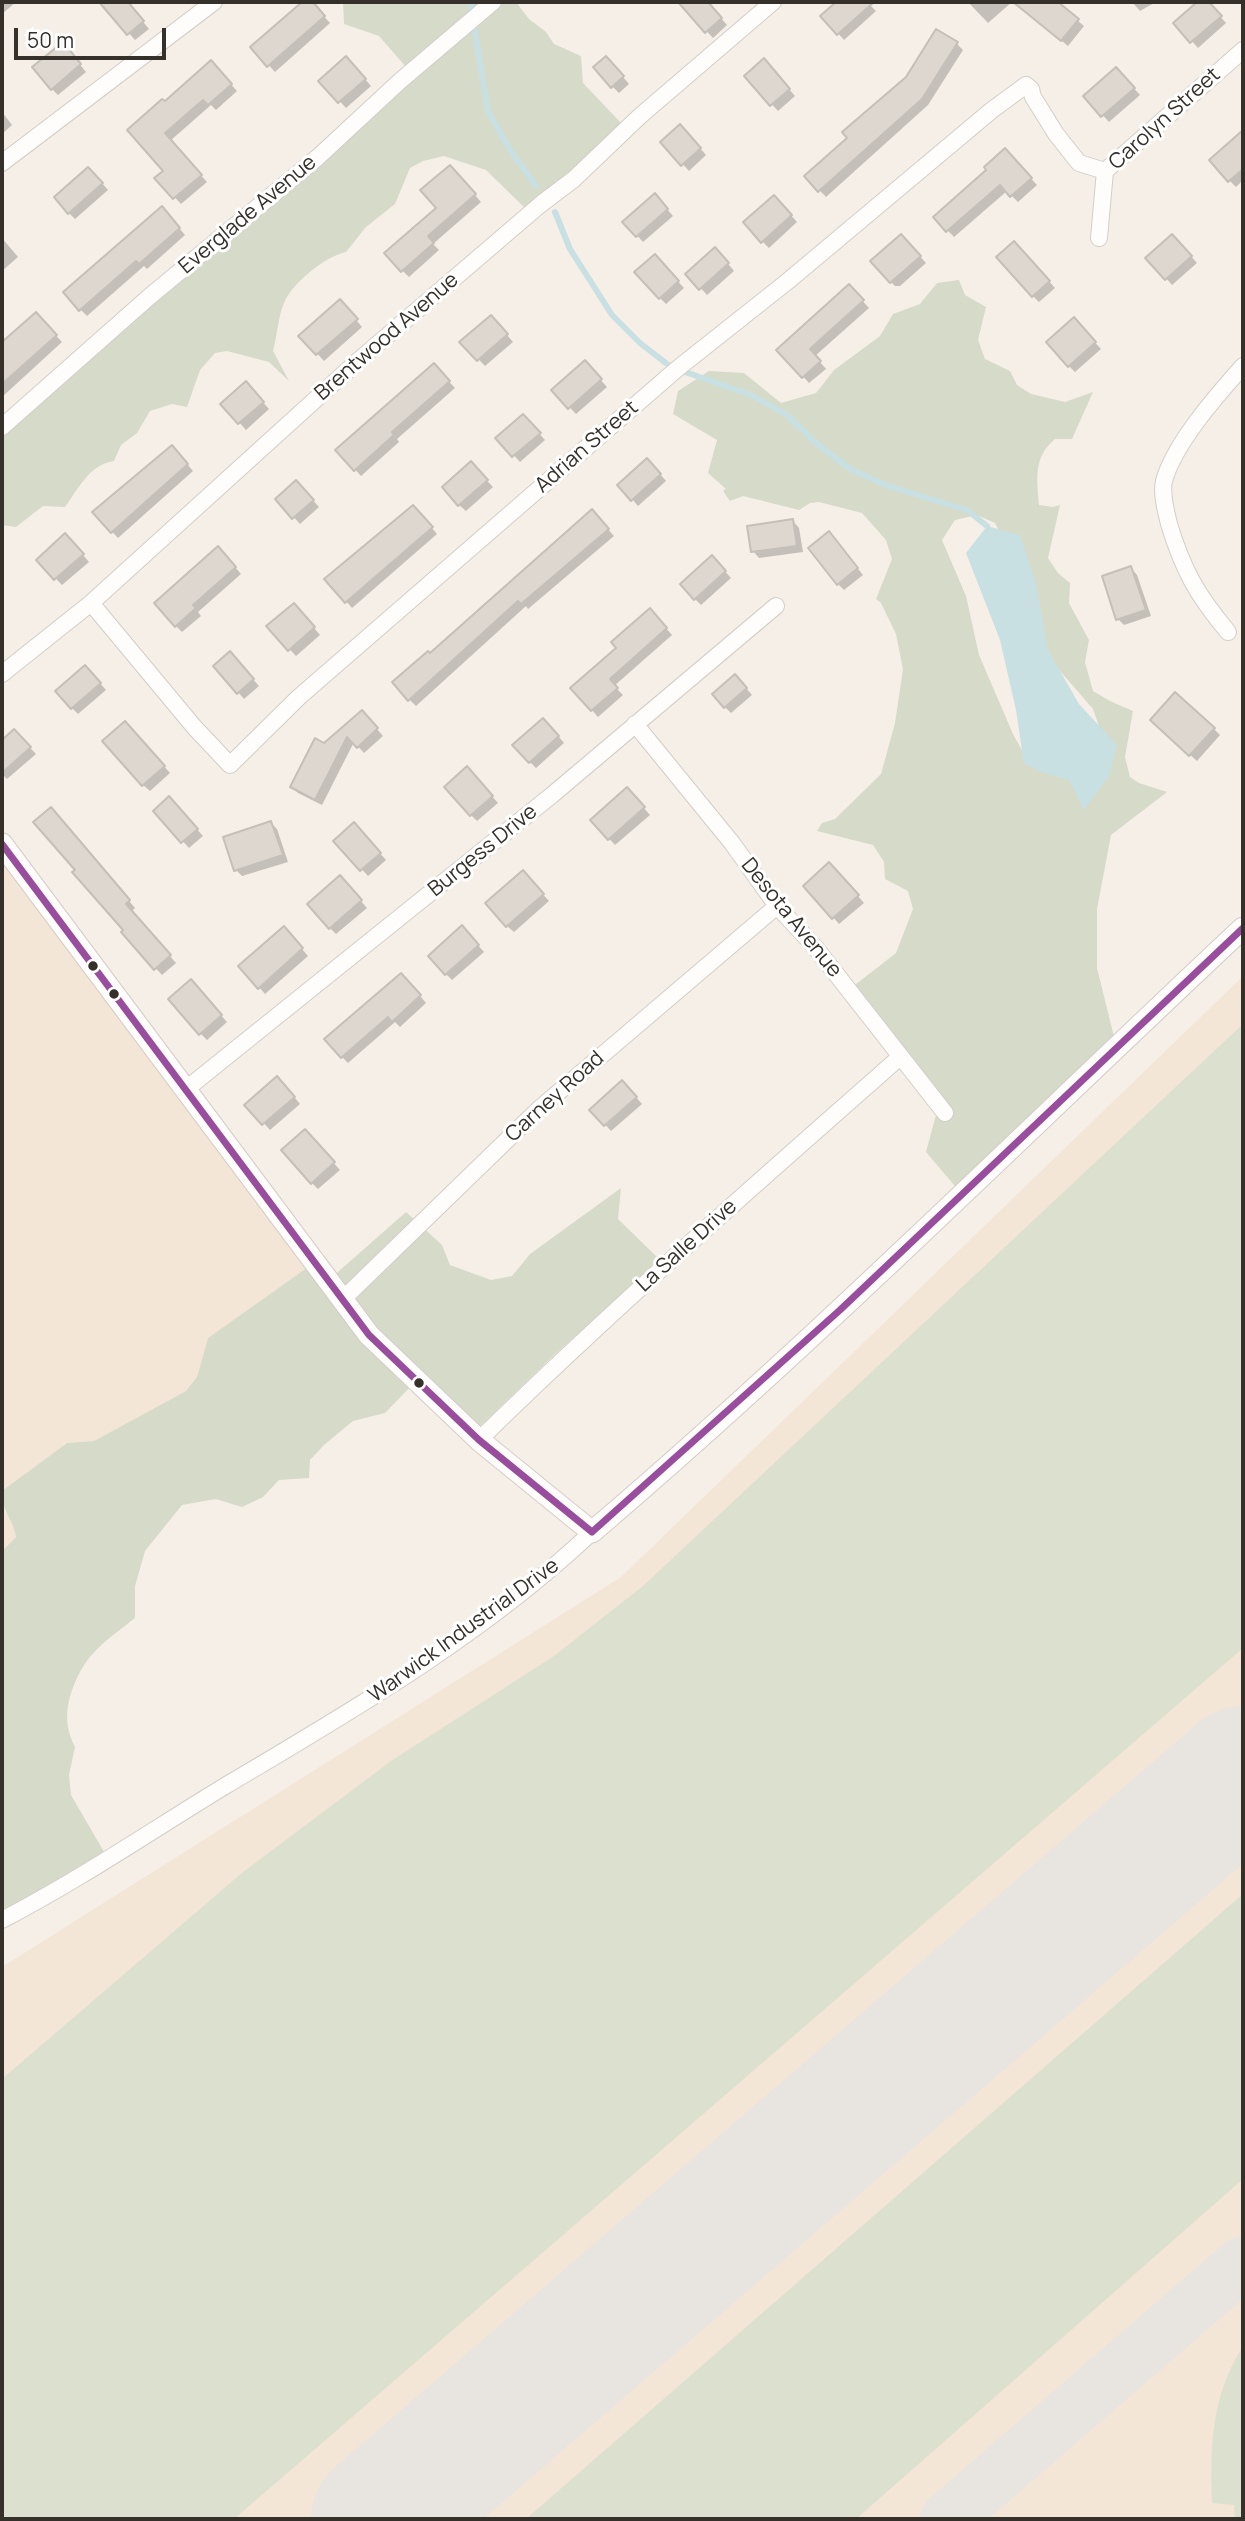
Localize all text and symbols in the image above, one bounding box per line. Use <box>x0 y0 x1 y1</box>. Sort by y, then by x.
scale bar <box>18 14 170 58</box>
text: 50 m <box>27 26 74 54</box>
street label: Carolyn Street <box>1104 63 1226 175</box>
street label: Everglade Avenue <box>174 150 322 280</box>
street label: Brentwood Avenue <box>310 268 464 406</box>
street label: Adrian Street <box>530 395 644 499</box>
street label: Burgess Drive <box>424 799 542 903</box>
street label: Desota Avenue <box>735 853 847 983</box>
unlabelled marker <box>86 959 100 973</box>
unlabelled marker <box>107 987 121 1001</box>
street label: Carney Road <box>501 1046 609 1148</box>
street label: La Salle Drive <box>632 1194 742 1298</box>
unlabelled marker <box>412 1376 426 1390</box>
street label: Warwick Industrial Drive <box>364 1553 564 1709</box>

